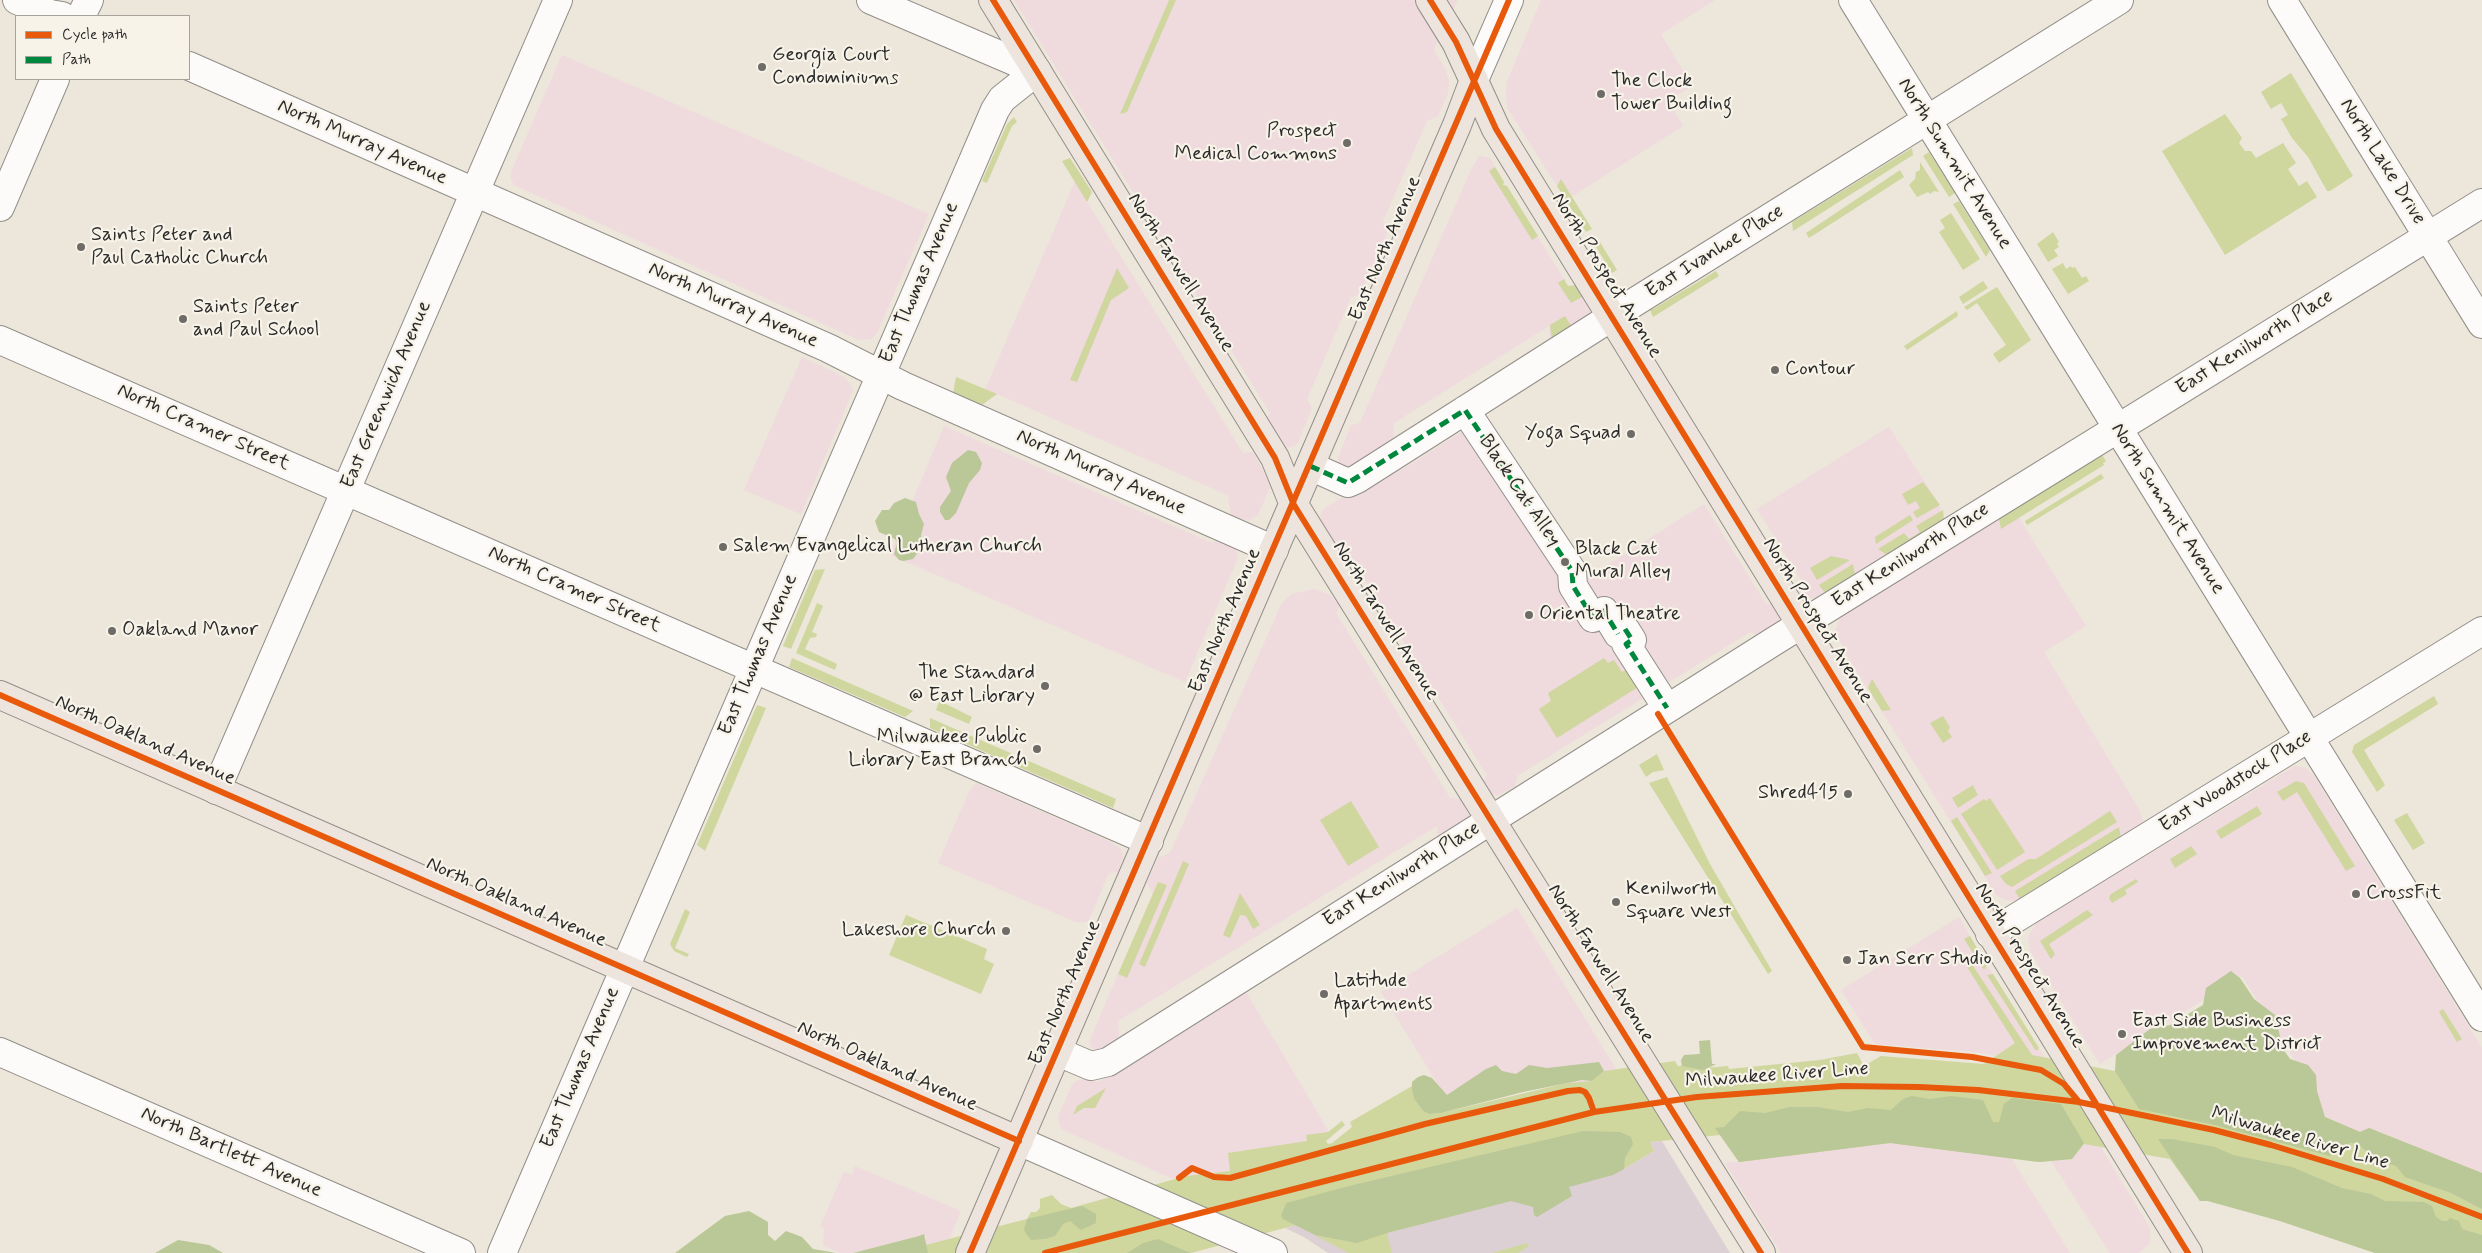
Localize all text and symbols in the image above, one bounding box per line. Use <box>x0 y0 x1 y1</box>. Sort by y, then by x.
legend <box>15 15 190 80</box>
text: Cycle path <box>62 25 127 45</box>
place label: Georgia Court Condominiums <box>772 44 899 91</box>
text: Path <box>62 50 91 70</box>
marker: Georgia Court Condominiums <box>756 61 768 73</box>
place label: The Clock Tower Building <box>1611 70 1732 117</box>
street label: North Summit Avenue <box>1892 74 2016 254</box>
marker: The Clock Tower Building <box>1595 88 1607 100</box>
street label: North Murray Avenue <box>273 95 451 191</box>
street label: North Lake Drive <box>2334 95 2430 229</box>
place label: Prospect Medical Commons <box>1174 120 1337 167</box>
marker: Prospect Medical Commons <box>1341 137 1353 149</box>
street label: East North Avenue <box>1345 173 1427 325</box>
street label: North Farwell Avenue <box>1121 189 1239 357</box>
street label: North Prospect Avenue <box>1545 189 1667 363</box>
street label: East Thomas Avenue <box>875 199 965 367</box>
street label: East Ivanhoe Place <box>1642 200 1788 304</box>
place label: Saints Peter and Paul Catholic Church <box>91 224 268 271</box>
marker: Saints Peter and Paul Catholic Church <box>75 241 87 253</box>
street label: North Murray Avenue <box>644 258 822 354</box>
street label: East Kenilworth Place <box>2172 285 2338 401</box>
place label: Saints Peter and Paul School <box>193 296 319 343</box>
street label: East Greenwich Avenue <box>337 298 437 492</box>
marker: Saints Peter and Paul School <box>177 313 189 325</box>
place label: Contour <box>1785 358 1855 382</box>
marker: Contour <box>1769 364 1781 376</box>
street label: North Cramer Street <box>113 379 293 477</box>
street label: North Summit Avenue <box>2105 419 2229 599</box>
place label: Yoga Squad <box>1524 422 1621 446</box>
street label: North Murray Avenue <box>1012 425 1190 521</box>
marker: Yoga Squad <box>1625 428 1637 440</box>
street label: Black Cat Alley <box>1473 431 1565 551</box>
street label: East Kenilworth Place <box>1828 498 1994 614</box>
street label: North Prospect Avenue <box>1756 534 1878 708</box>
place label: Salem Evangelical Lutheran Church <box>733 535 1042 559</box>
street label: North Farwell Avenue <box>1326 537 1444 705</box>
place label: Black Cat Mural Alley <box>1575 538 1671 585</box>
street label: North Cramer Street <box>484 541 664 639</box>
marker: Salem Evangelical Lutheran Church <box>717 541 729 553</box>
street label: East North Avenue <box>1185 545 1267 697</box>
marker: Black Cat Mural Alley <box>1559 556 1571 568</box>
street label: East Thomas Avenue <box>714 571 804 739</box>
place label: Oriental Theatre <box>1539 603 1680 627</box>
marker: Oriental Theatre <box>1523 609 1535 621</box>
place label: Oakland Manor <box>122 619 258 643</box>
marker: Oakland Manor <box>106 625 118 637</box>
place label: The Standard @ East Library <box>909 662 1035 709</box>
marker: The Standard @ East Library <box>1039 680 1051 692</box>
street label: North Oakland Avenue <box>51 690 239 792</box>
street label: East Woodstock Place <box>2155 725 2317 839</box>
place label: Milwaukee Public Library East Branch <box>849 726 1027 773</box>
marker: Milwaukee Public Library East Branch <box>1031 743 1043 755</box>
place label: Shred415 <box>1758 782 1838 806</box>
marker: Shred415 <box>1842 788 1854 800</box>
street label: East Kenilworth Place <box>1319 817 1485 933</box>
street label: North Oakland Avenue <box>422 852 610 954</box>
place label: Kenilworth Square West <box>1626 878 1731 925</box>
street label: North Prospect Avenue <box>1968 879 2090 1053</box>
street label: North Farwell Avenue <box>1541 880 1659 1048</box>
place label: CrossFit <box>2366 882 2441 906</box>
marker: CrossFit <box>2350 888 2362 900</box>
marker: Kenilworth Square West <box>1610 896 1622 908</box>
street label: East North Avenue <box>1025 917 1107 1069</box>
place label: Lakeshore Church <box>842 919 996 943</box>
marker: Lakeshore Church <box>1000 925 1012 937</box>
place label: Jan Serr Studio <box>1857 948 1992 972</box>
marker: Jan Serr Studio <box>1841 954 1853 966</box>
place label: Latitude Apartments <box>1334 970 1432 1017</box>
street label: East Thomas Avenue <box>536 984 626 1152</box>
marker: Latitude Apartments <box>1318 988 1330 1000</box>
place label: East Side Business Improvement District <box>2132 1010 2322 1057</box>
street label: North Oakland Avenue <box>793 1016 981 1118</box>
marker: East Side Business Improvement District <box>2116 1028 2128 1040</box>
street label: Milwaukee River Line <box>1684 1058 1870 1094</box>
street label: North Bartlett Avenue <box>137 1102 325 1204</box>
street label: Milwaukee River Line <box>2208 1102 2392 1176</box>

